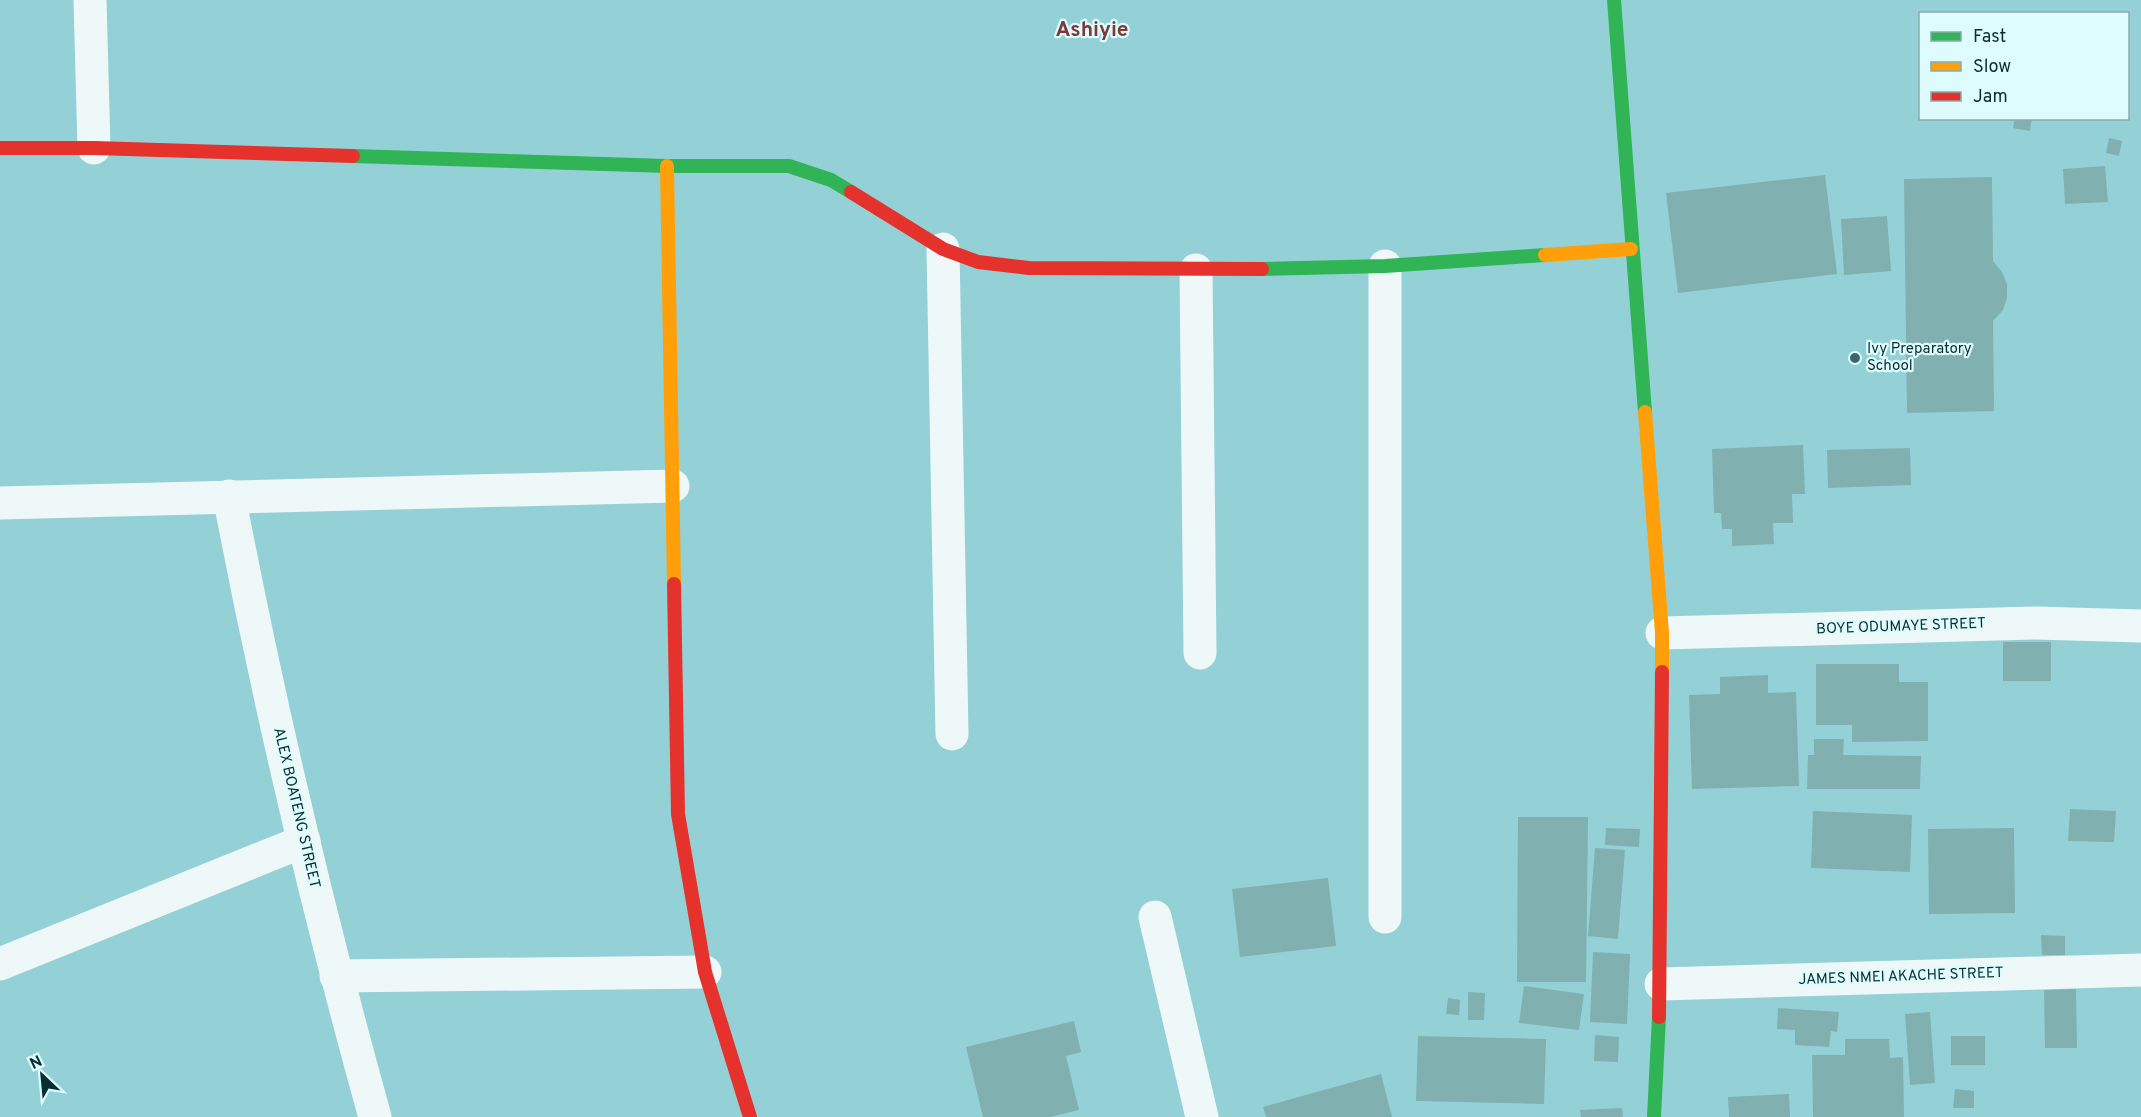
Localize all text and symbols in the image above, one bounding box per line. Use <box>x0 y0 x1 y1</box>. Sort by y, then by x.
legend <box>1919 12 2129 120</box>
district label: Ashiyie <box>1055 17 1129 44</box>
text: Fast <box>1973 26 2006 49</box>
text: Slow <box>1973 56 2011 79</box>
text: Jam <box>1973 86 2008 109</box>
place label: Ivy Preparatory School <box>1867 340 1972 376</box>
marker: Ivy Preparatory School <box>1848 351 1862 365</box>
street label: BOYE ODUMAYE STREET <box>1816 615 1986 639</box>
street label: ALEX BOATENG STREET <box>268 726 324 890</box>
street label: JAMES NMEI AKACHE STREET <box>1798 964 2004 990</box>
north arrow <box>12 1045 72 1105</box>
text: N <box>27 1052 46 1075</box>

